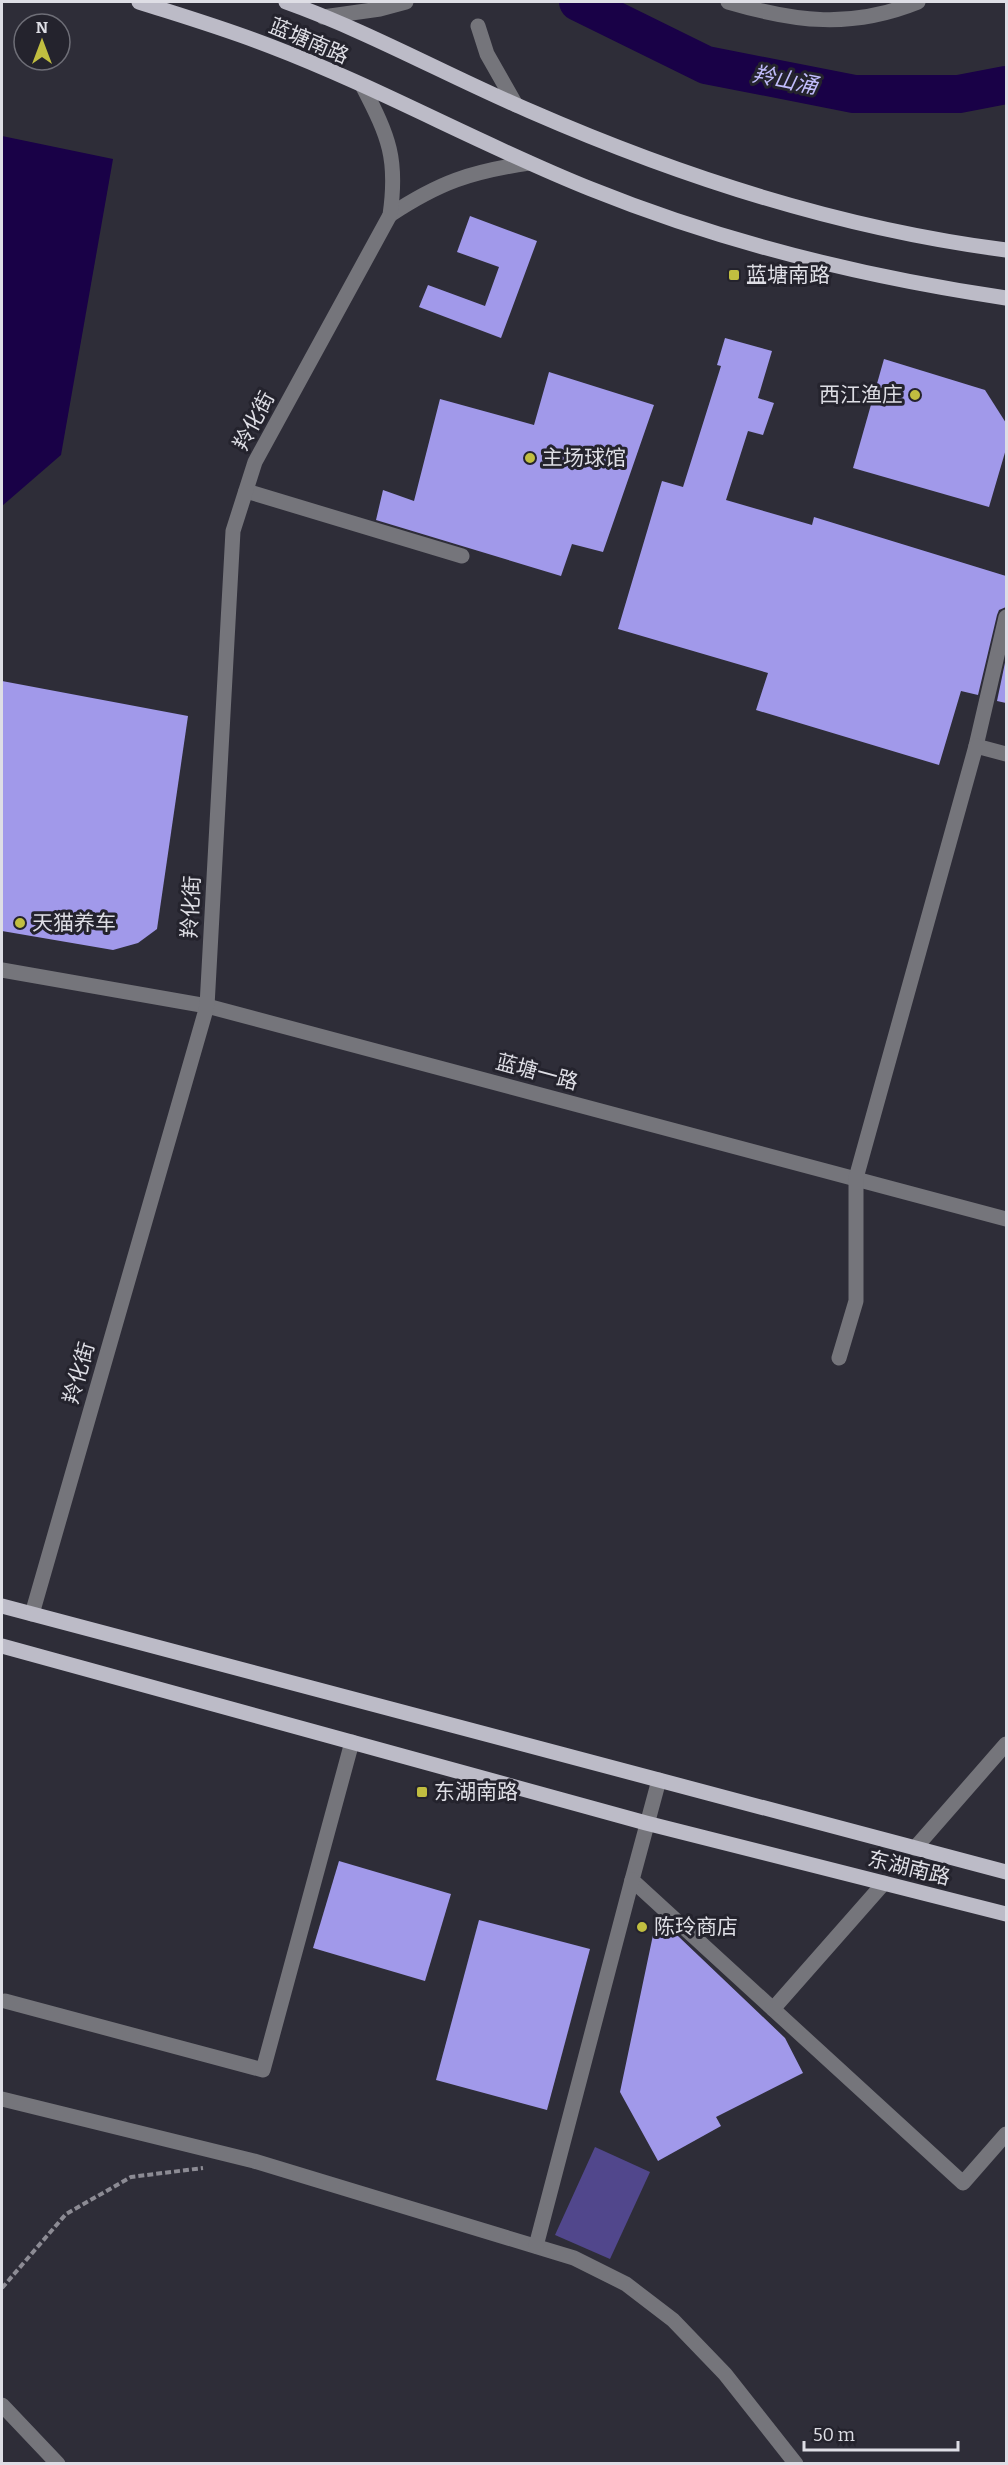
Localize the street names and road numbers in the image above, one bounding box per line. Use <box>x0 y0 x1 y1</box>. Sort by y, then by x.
street label: 蓝塘南路 <box>265 13 353 69</box>
street label: 羚化街 <box>228 387 280 455</box>
street label: 羚化街 <box>176 875 206 939</box>
street label: 蓝塘一路 <box>493 1049 581 1095</box>
street label: 羚化街 <box>58 1339 100 1407</box>
street label: 东湖南路 <box>865 1845 953 1891</box>

